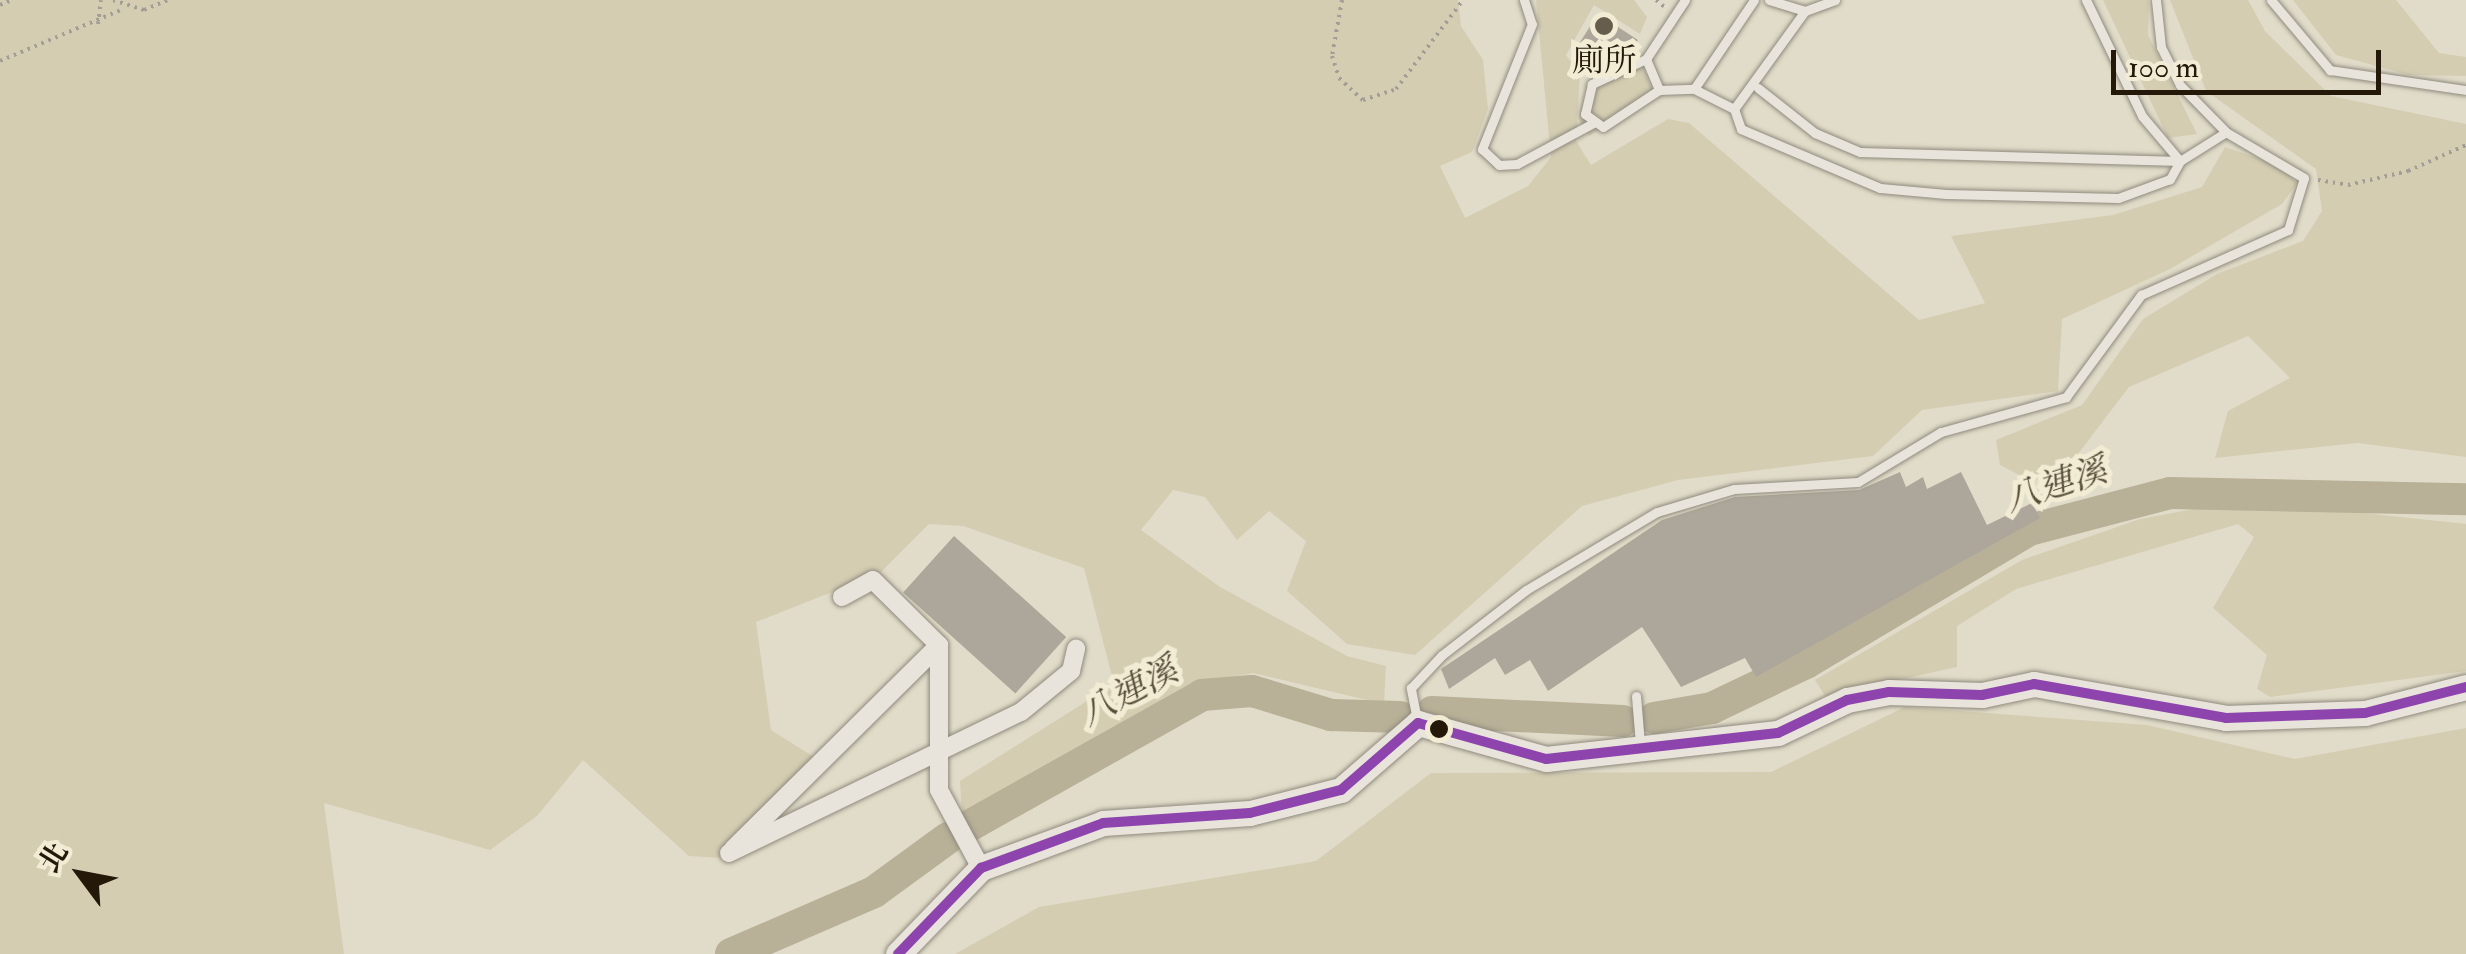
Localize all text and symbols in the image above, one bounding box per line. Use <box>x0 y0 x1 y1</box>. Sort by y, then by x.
marker: 廁所 <box>1593 15 1615 37</box>
scale bar <box>2116 30 2386 92</box>
place label: 廁所 <box>1572 42 1636 80</box>
text: 100 m <box>2128 49 2199 86</box>
water label: 八連溪 <box>2000 449 2112 521</box>
water label: 八連溪 <box>1073 649 1185 735</box>
unlabelled marker <box>1429 719 1449 739</box>
north arrow <box>30 824 130 924</box>
text: 北 <box>32 837 76 879</box>

